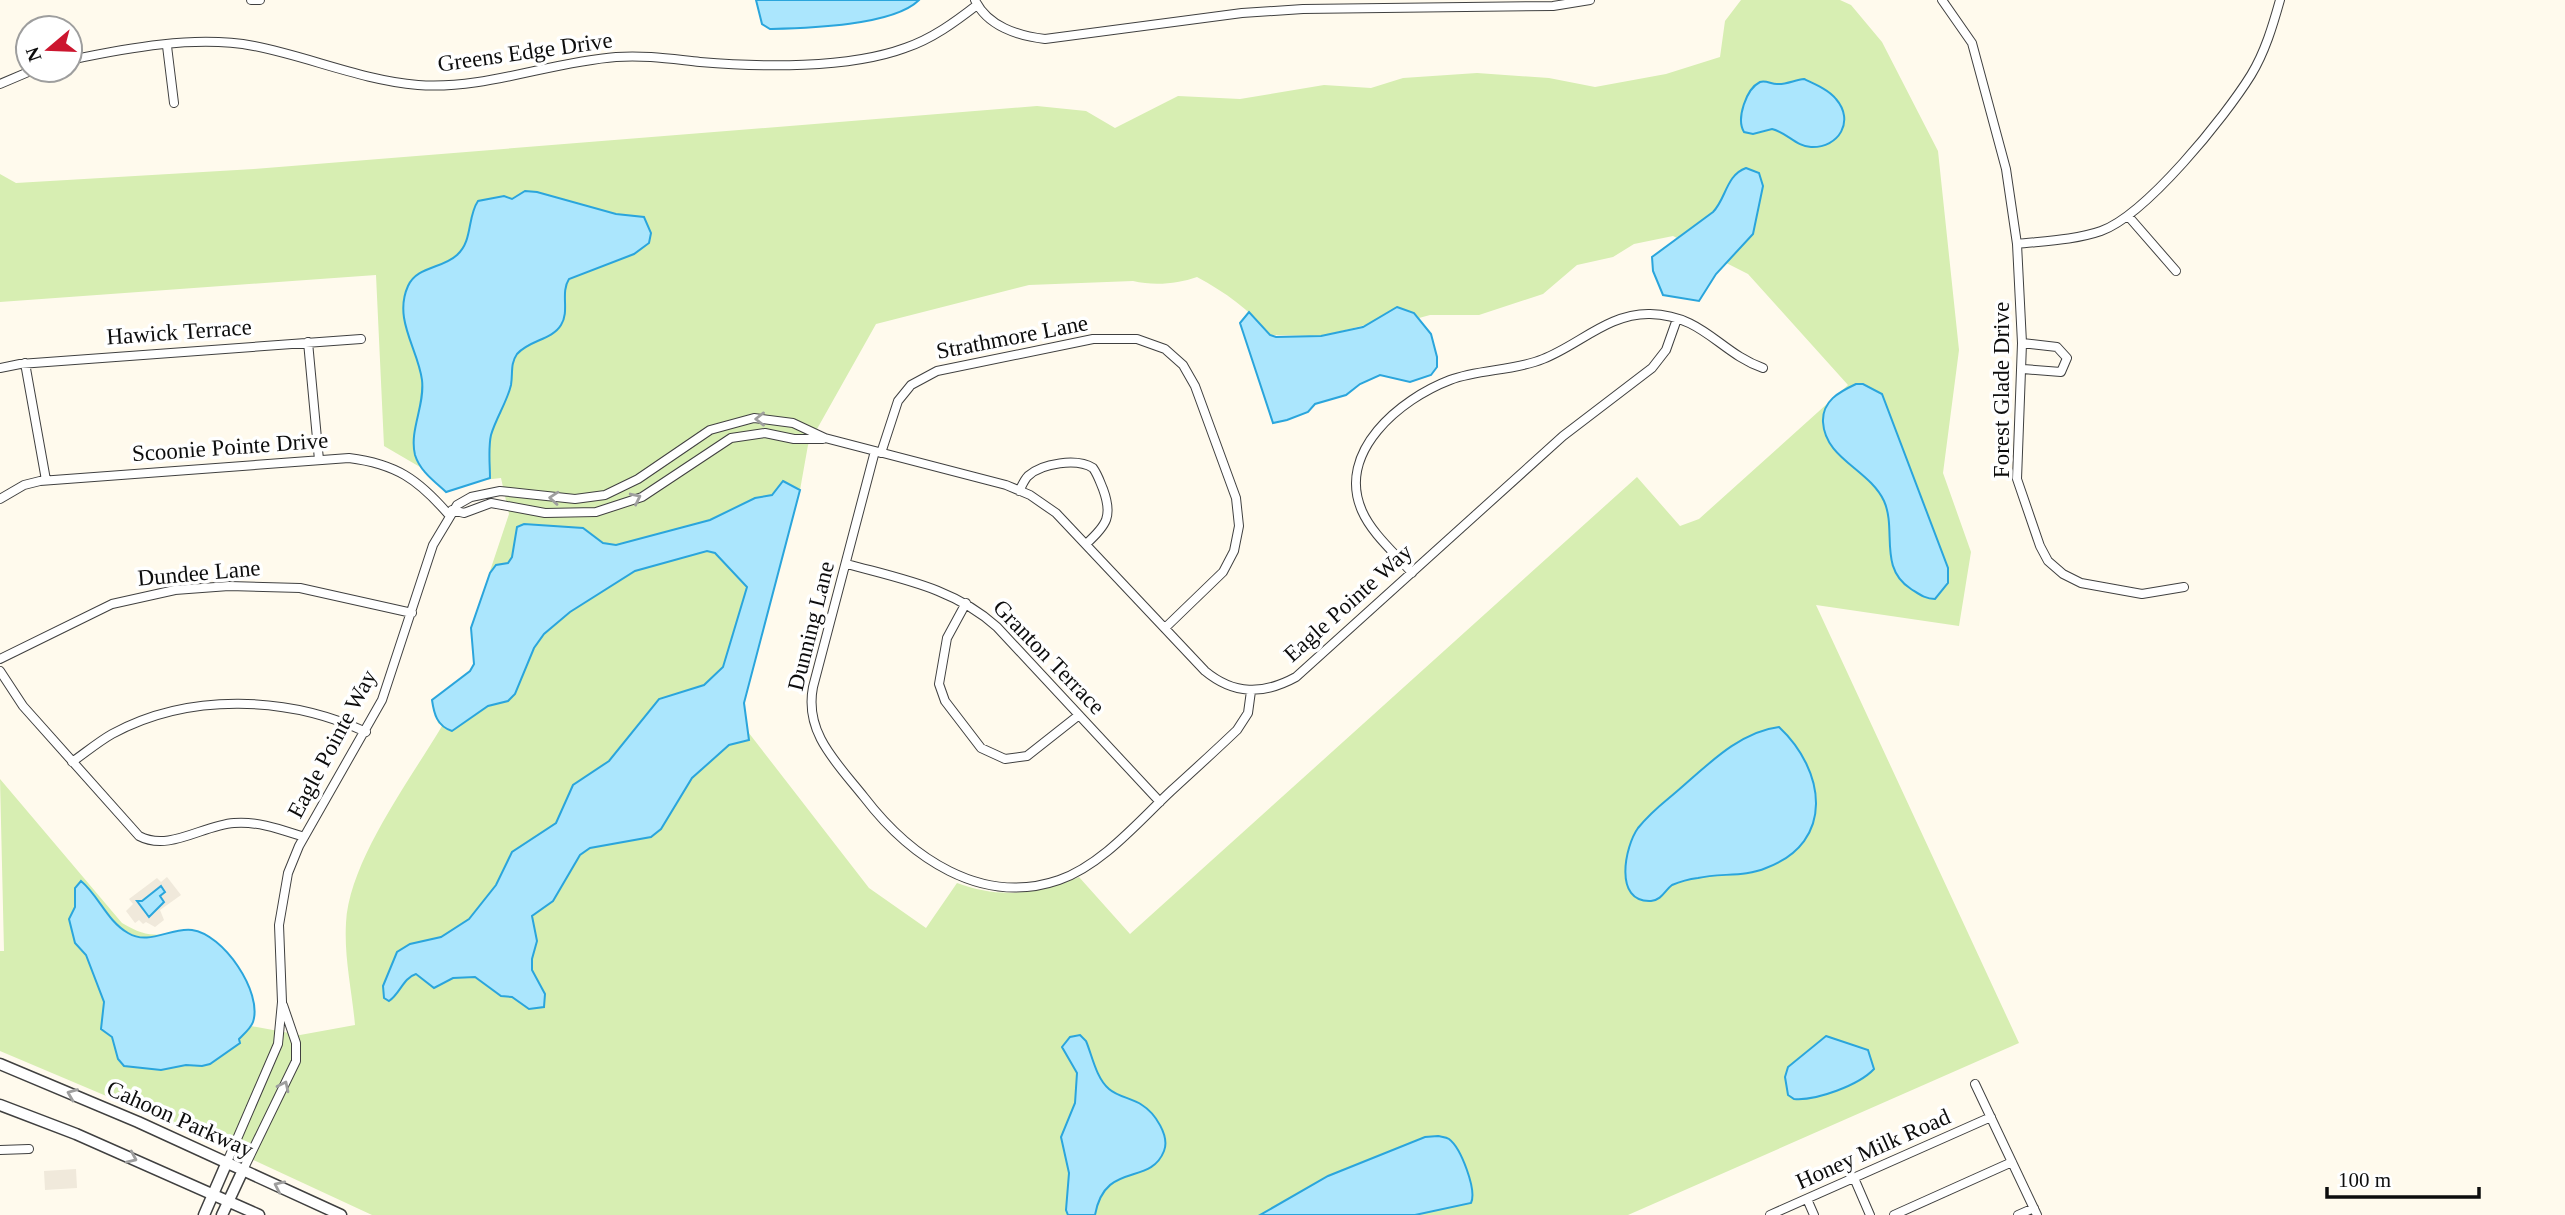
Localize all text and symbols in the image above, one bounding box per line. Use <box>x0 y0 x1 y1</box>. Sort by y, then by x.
north arrow <box>14 14 84 84</box>
street label: Greens Edge Drive <box>436 27 614 77</box>
text: N <box>21 44 46 64</box>
street label: Forest Glade Drive <box>1989 302 2014 478</box>
street label: Strathmore Lane <box>934 310 1090 364</box>
street label: Hawick Terrace <box>106 314 252 350</box>
one-way arrow <box>755 411 765 427</box>
street label: Scoonie Pointe Drive <box>131 428 329 466</box>
one-way arrow <box>548 490 559 505</box>
one-way arrow <box>629 493 641 507</box>
street label: Eagle Pointe Way <box>1279 539 1418 667</box>
street label: Dundee Lane <box>137 555 261 591</box>
street label: Dunning Lane <box>783 559 839 693</box>
street label: Granton Terrace <box>988 595 1110 719</box>
street label: Eagle Pointe Way <box>283 665 382 822</box>
street label: Cahoon Parkway <box>103 1075 258 1163</box>
one-way arrow <box>275 1081 289 1093</box>
one-way arrow <box>66 1088 79 1102</box>
street label: Honey Milk Road <box>1792 1104 1954 1194</box>
one-way arrow <box>124 1150 137 1164</box>
scale bar <box>2327 1156 2479 1200</box>
text: 100 m <box>2338 1168 2391 1192</box>
one-way arrow <box>274 1181 287 1195</box>

